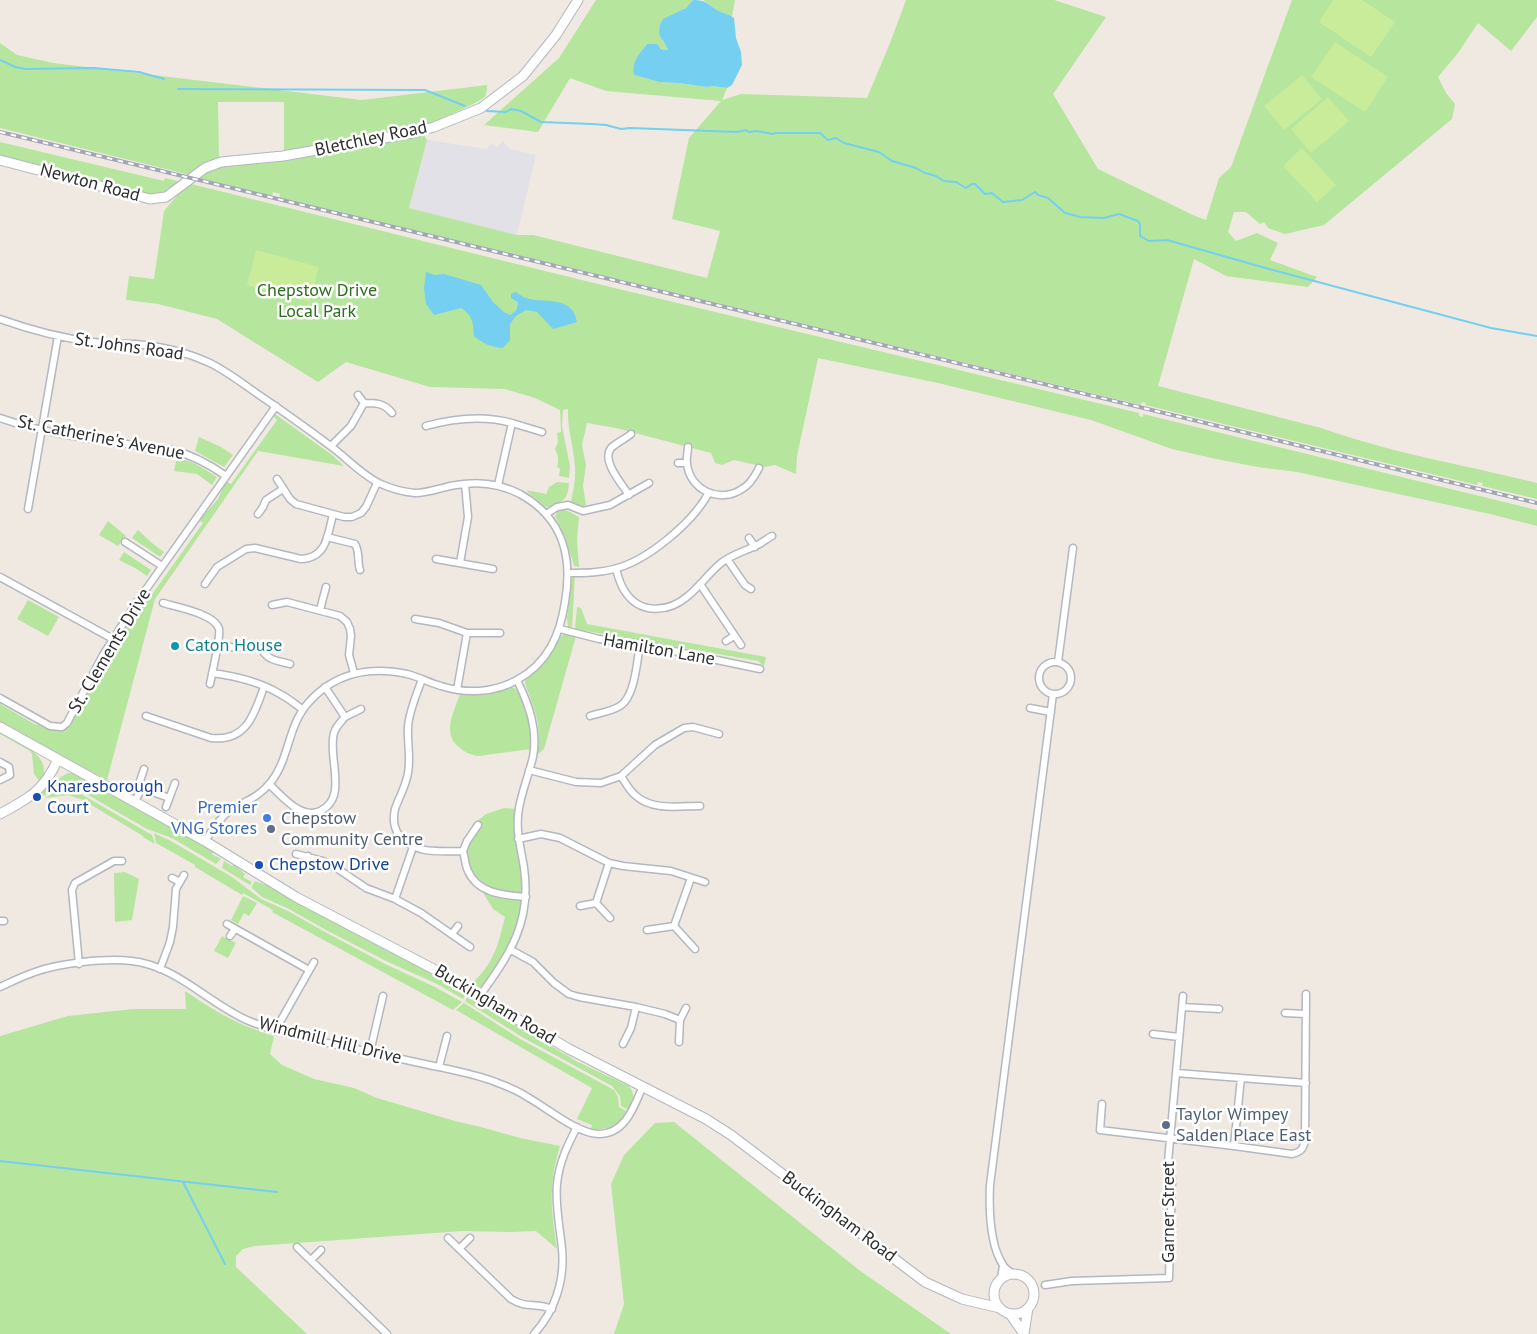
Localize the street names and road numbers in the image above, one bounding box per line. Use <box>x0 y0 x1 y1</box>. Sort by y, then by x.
street label: Bletchley Road <box>313 117 429 161</box>
street label: Newton Road <box>38 159 142 207</box>
street label: St. Johns Road <box>73 329 185 365</box>
street label: St. Catherine's Avenue <box>16 411 186 465</box>
street label: St. Clements Drive <box>64 585 156 717</box>
street label: Hamilton Lane <box>602 630 716 670</box>
street label: Buckingham Road <box>430 960 560 1050</box>
street label: Windmill Hill Drive <box>256 1013 404 1069</box>
street label: Garner Street <box>1158 1161 1180 1263</box>
street label: Buckingham Road <box>778 1167 900 1267</box>

